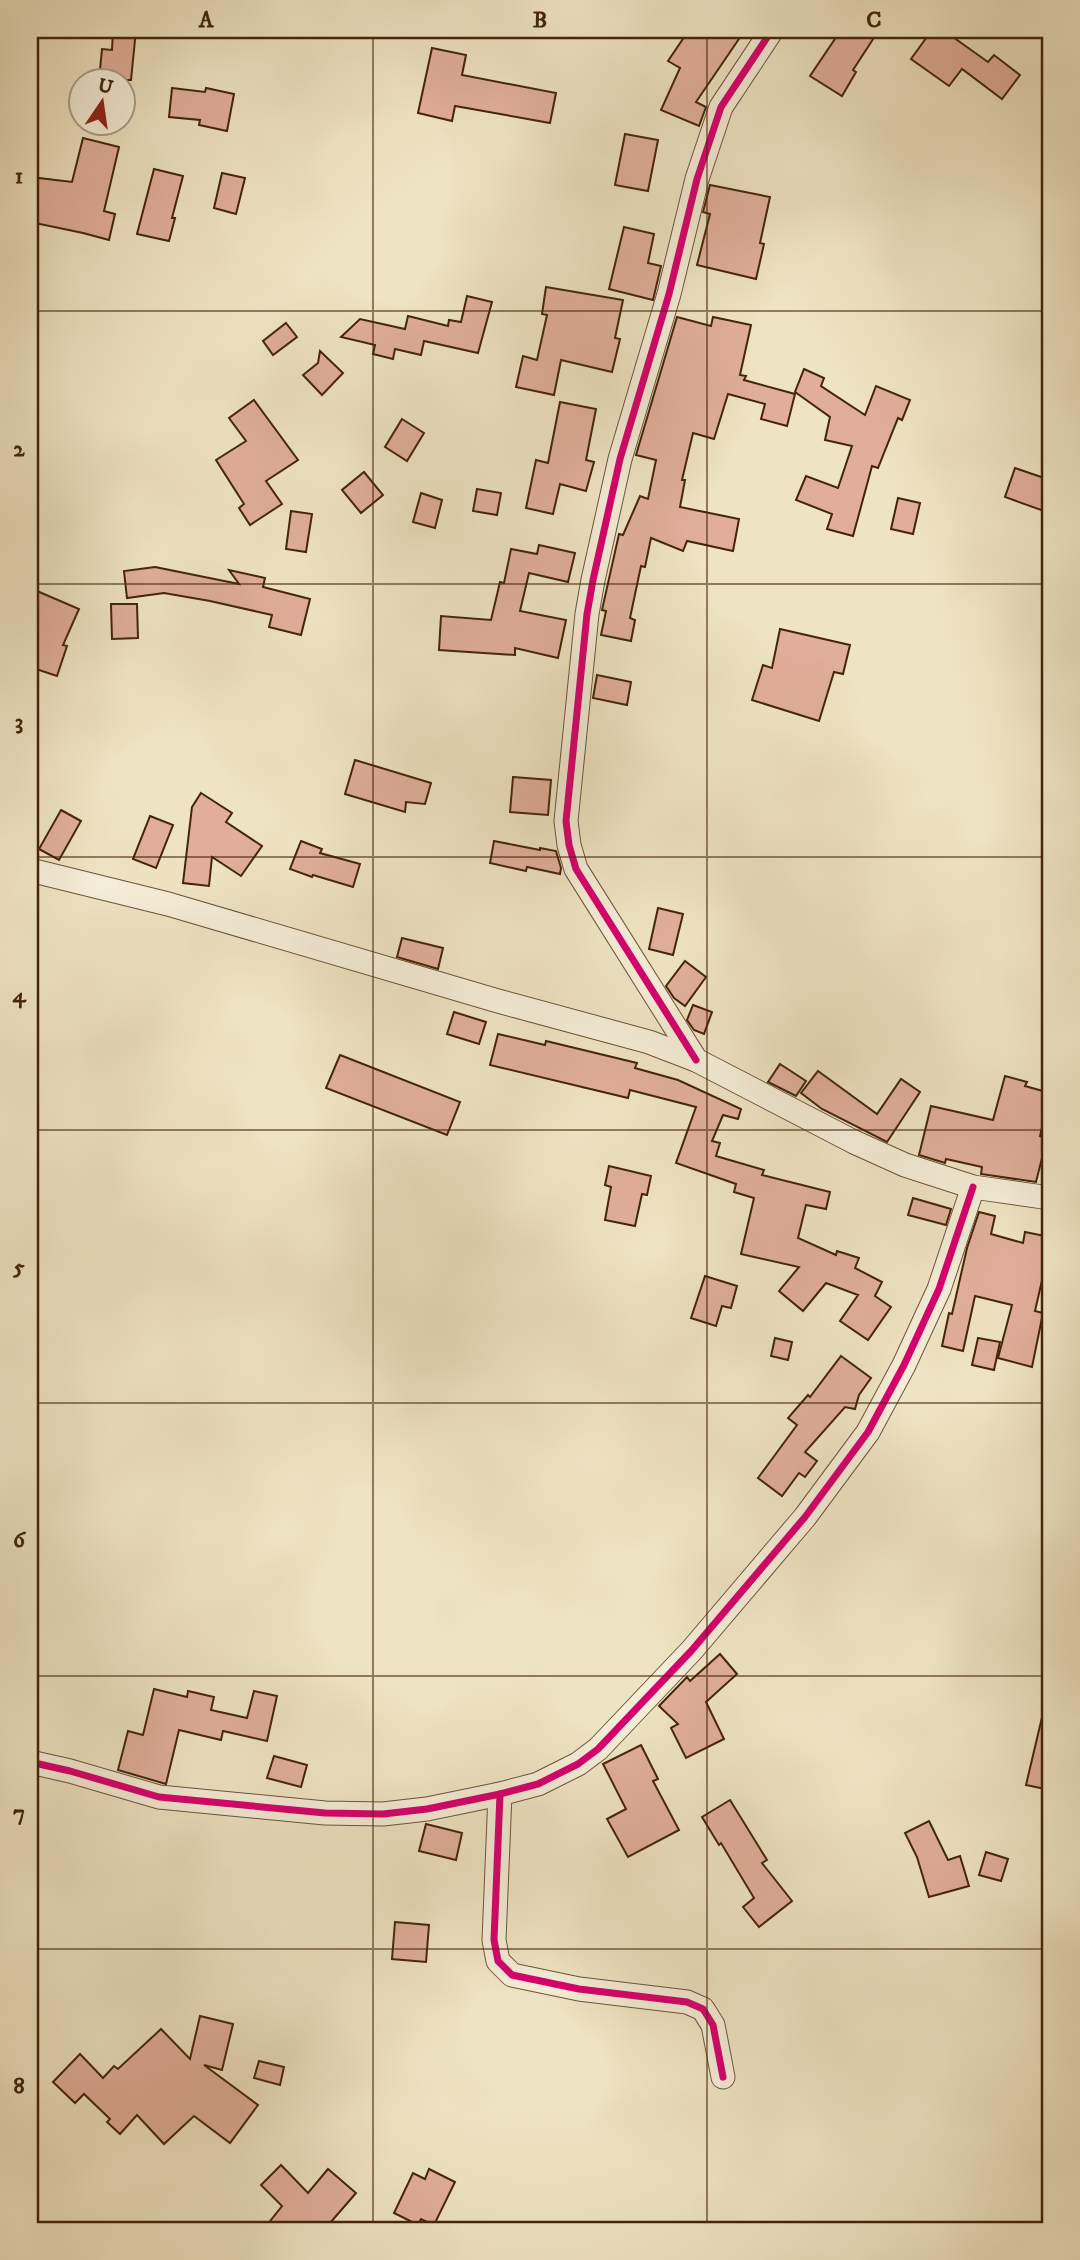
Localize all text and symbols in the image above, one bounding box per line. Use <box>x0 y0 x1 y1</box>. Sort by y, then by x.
text: A <box>198 6 215 35</box>
text: B <box>533 6 547 35</box>
text: C <box>866 6 882 35</box>
north arrow <box>66 66 136 136</box>
text: U <box>96 74 116 100</box>
text: 1 <box>15 162 23 191</box>
text: 2 <box>13 435 25 464</box>
text: 3 <box>15 708 23 737</box>
text: 4 <box>12 981 27 1010</box>
text: 5 <box>12 1253 25 1282</box>
text: 6 <box>13 1526 27 1555</box>
text: 7 <box>13 1799 25 1828</box>
text: 8 <box>13 2072 25 2101</box>

